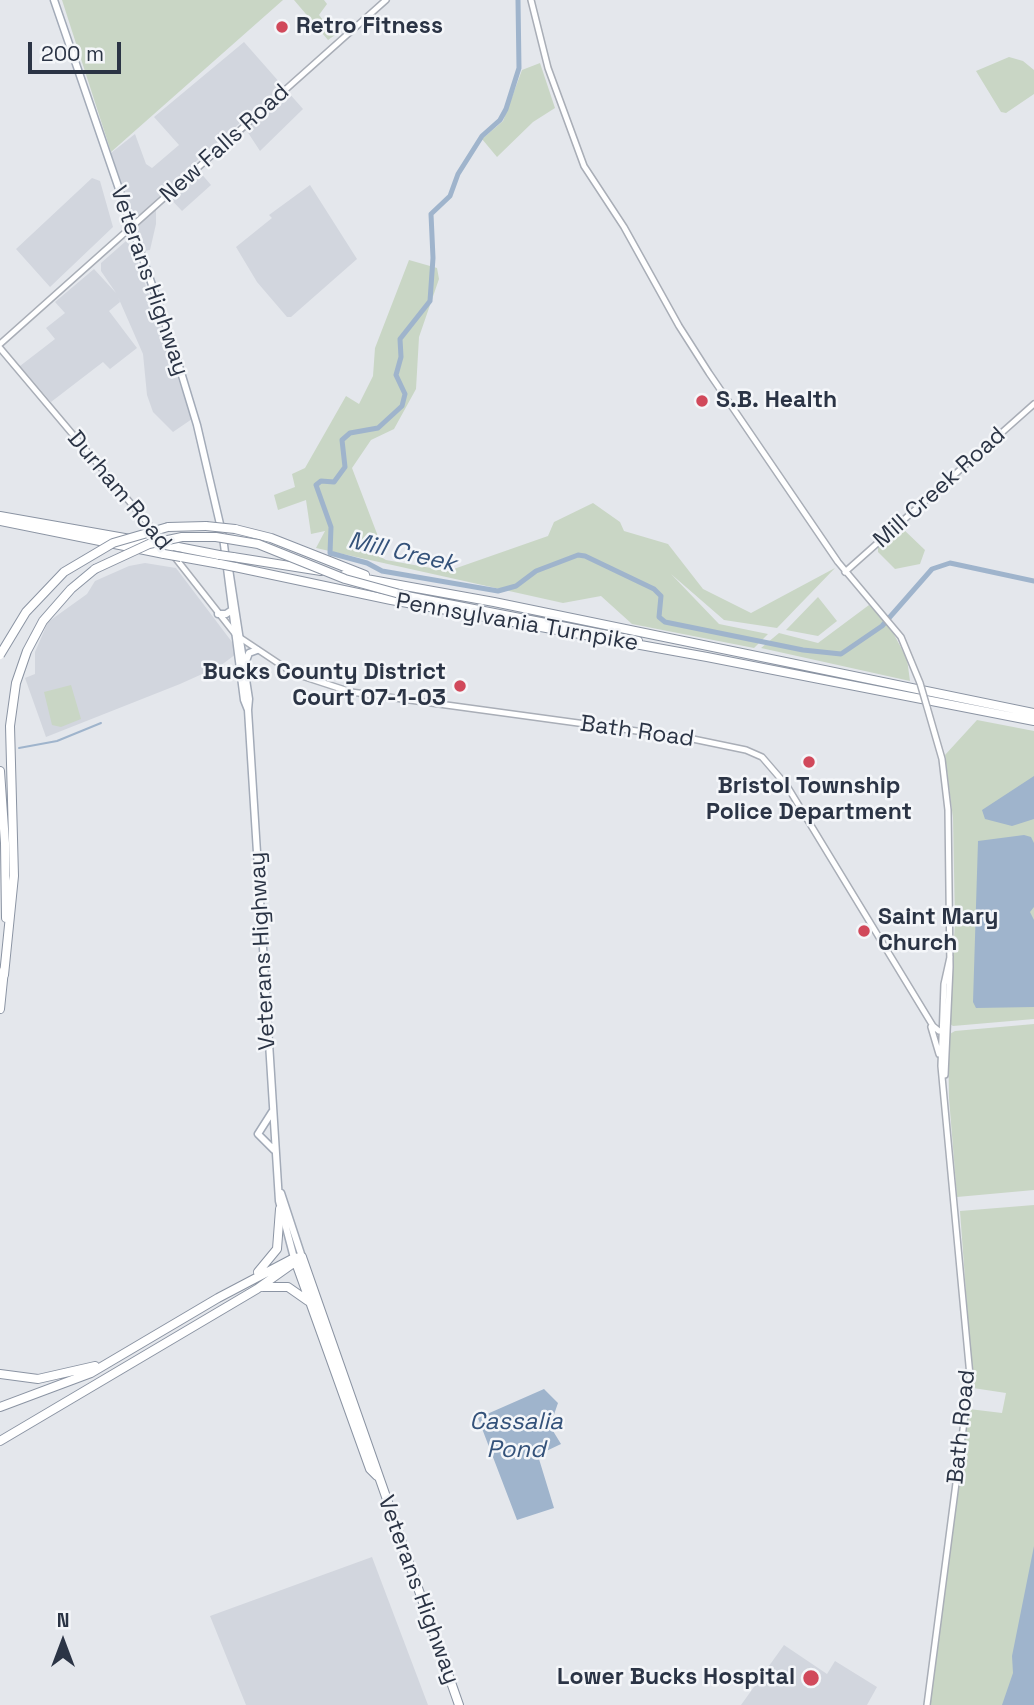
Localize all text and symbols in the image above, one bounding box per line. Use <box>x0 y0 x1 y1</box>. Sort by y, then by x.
place label: Retro Fitness <box>296 13 443 41</box>
marker: Retro Fitness <box>274 19 290 35</box>
scale bar <box>32 28 124 72</box>
text: 200 m <box>41 40 104 67</box>
street label: New Falls Road <box>155 79 295 209</box>
street label: Veterans Highway <box>104 183 194 379</box>
place label: S.B. Health <box>716 387 837 415</box>
marker: S.B. Health <box>694 393 710 409</box>
street label: Mill Creek Road <box>868 422 1012 554</box>
street label: Durham Road <box>61 426 177 556</box>
water label: Mill Creek <box>345 527 459 579</box>
street label: Pennsylvania Turnpike <box>394 588 640 658</box>
place label: Bucks County District Court 07-1-03 <box>203 659 446 713</box>
marker: Bucks County District Court 07-1-03 <box>452 678 468 694</box>
street label: Bath Road <box>578 710 696 754</box>
marker: Bristol Township Police Department <box>801 754 817 770</box>
place label: Bristol Township Police Department <box>706 773 912 827</box>
street label: Veterans Highway <box>244 851 282 1051</box>
place label: Saint Mary Church <box>878 904 998 958</box>
marker: Saint Mary Church <box>856 923 872 939</box>
street label: Bath Road <box>942 1369 982 1485</box>
water label: Cassalia Pond <box>469 1408 563 1464</box>
street label: Veterans Highway <box>371 1492 465 1688</box>
north arrow <box>28 1607 98 1677</box>
text: N <box>57 1608 69 1633</box>
place label: Lower Bucks Hospital <box>557 1664 795 1692</box>
marker: Lower Bucks Hospital <box>801 1668 821 1688</box>

